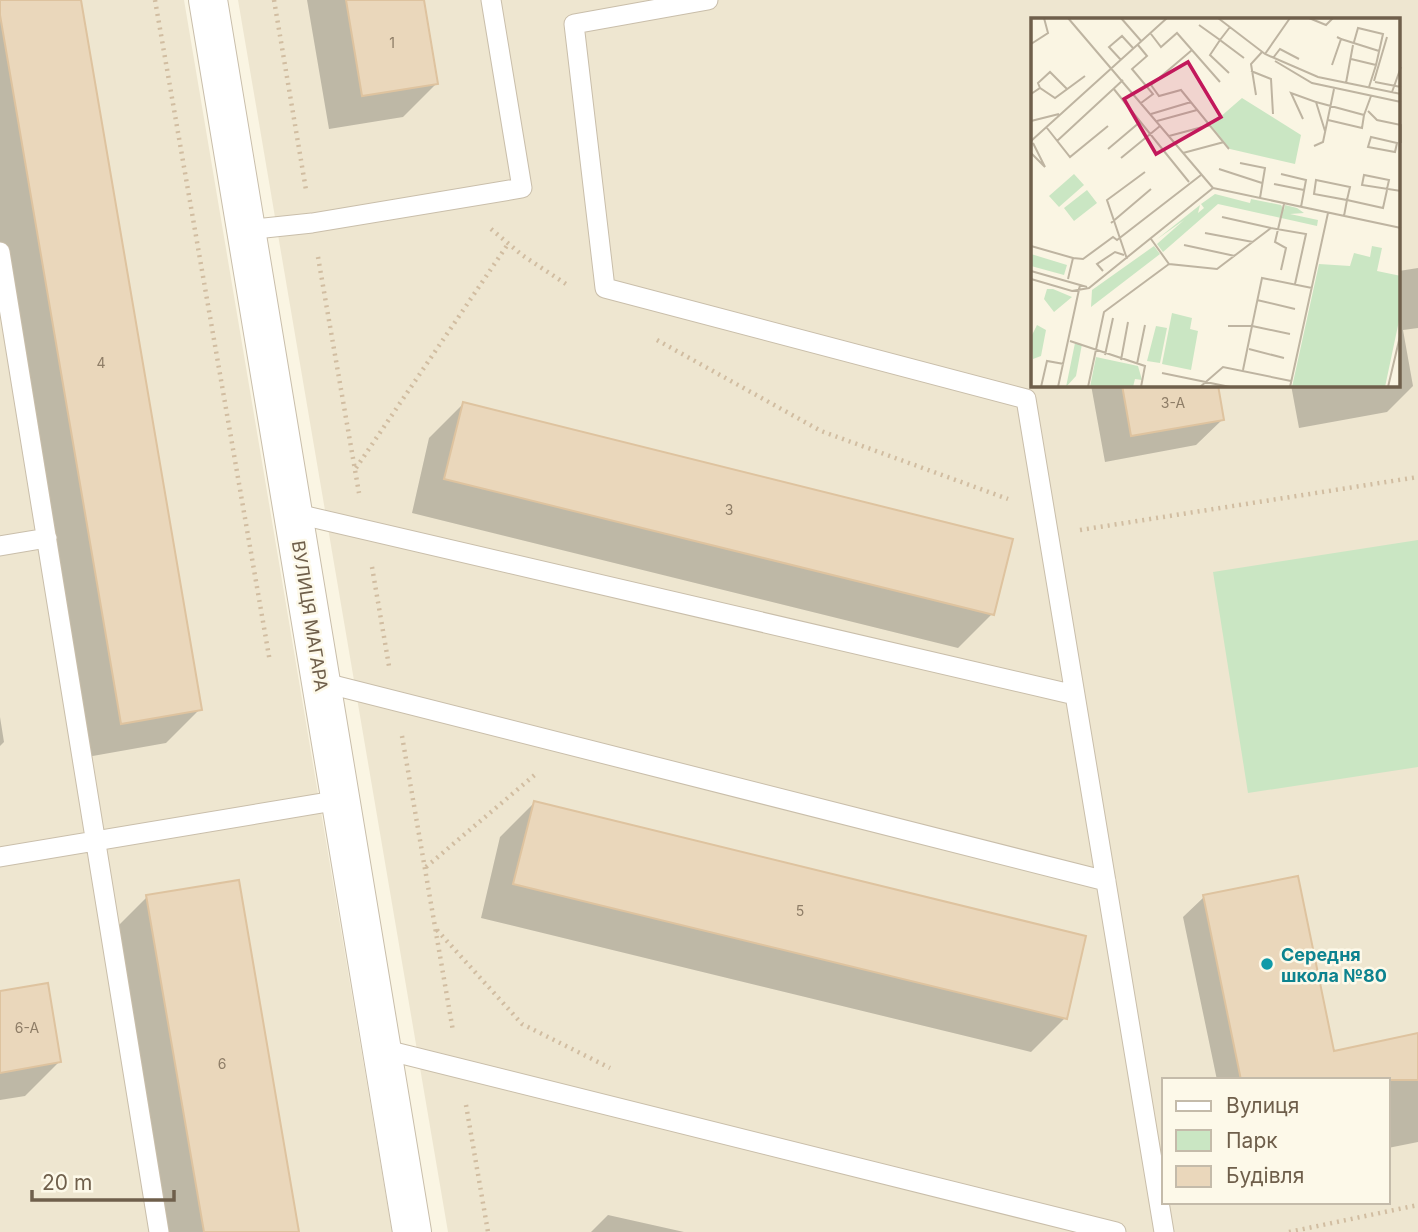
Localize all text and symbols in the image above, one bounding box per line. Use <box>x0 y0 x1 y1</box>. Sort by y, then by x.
inset map <box>1031 18 1400 387</box>
house number: 1 <box>389 34 395 51</box>
house number: 4 <box>96 354 106 371</box>
house number: 3-А <box>1161 394 1185 411</box>
house number: 3 <box>725 501 733 518</box>
street label: ВУЛИЦЯ МАГАРА <box>288 539 332 693</box>
house number: 5 <box>796 902 804 919</box>
place label: Середня школа №80 <box>1281 944 1387 986</box>
marker: Середня школа №80 <box>1259 956 1275 972</box>
house number: 6-А <box>15 1019 39 1036</box>
house number: 6 <box>218 1055 226 1072</box>
legend <box>1162 1078 1390 1204</box>
text: Вулиця <box>1226 1093 1299 1118</box>
text: Парк <box>1226 1128 1278 1153</box>
scale bar <box>32 1158 173 1202</box>
text: Будівля <box>1226 1163 1304 1188</box>
text: 20 m <box>42 1170 92 1195</box>

